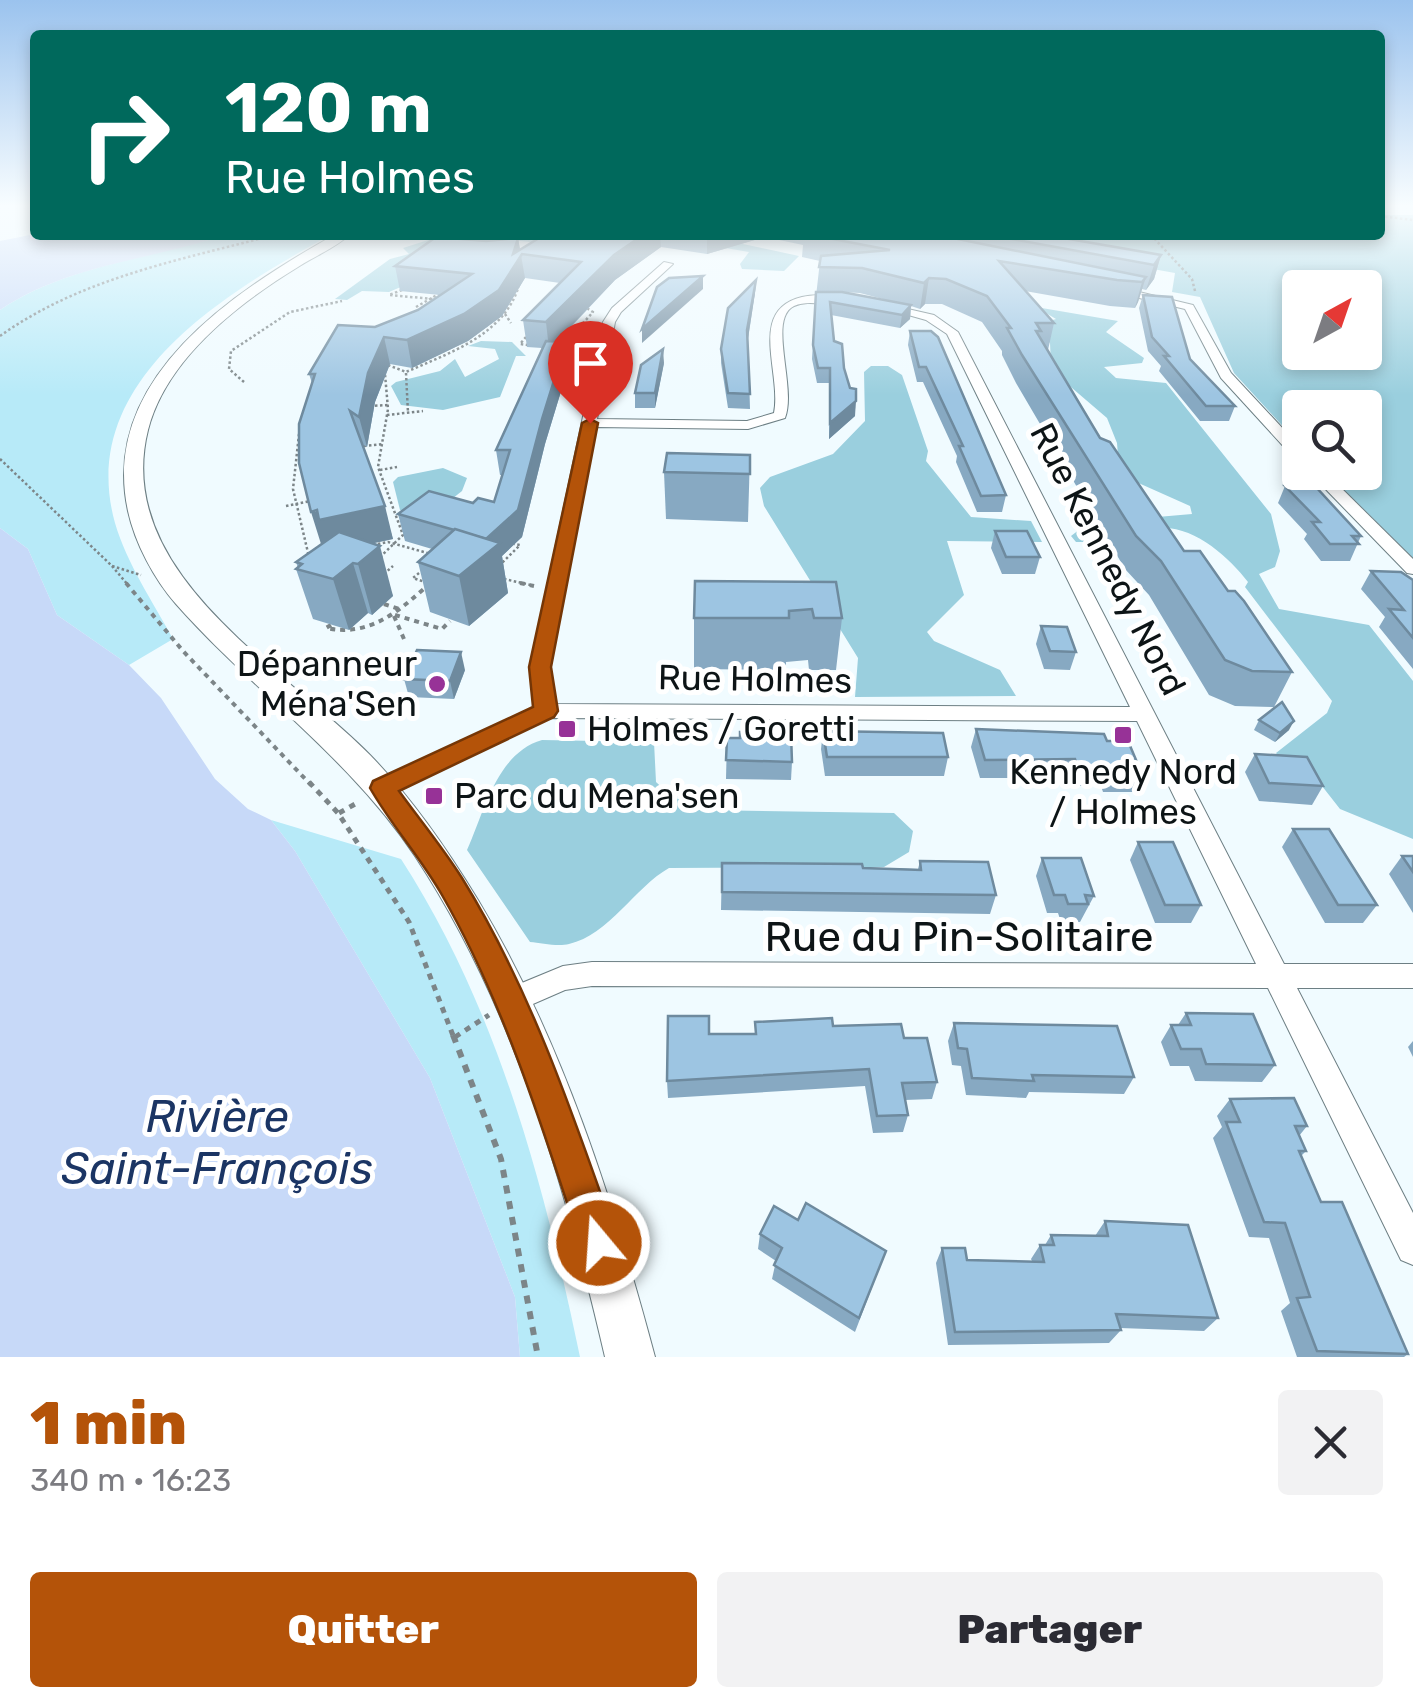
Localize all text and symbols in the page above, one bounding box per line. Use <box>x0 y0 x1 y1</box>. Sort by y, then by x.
text: 120 m <box>225 67 432 150</box>
icon: right <box>60 70 190 200</box>
text: Rue Holmes <box>225 151 475 204</box>
north arrow <box>1282 270 1382 370</box>
map controls <box>1282 270 1382 490</box>
pin <box>548 321 633 424</box>
icon: arrive <box>563 336 618 391</box>
button: search <box>1282 390 1382 490</box>
street label: Rue Kennedy Nord <box>1021 416 1195 702</box>
place label: Dépanneur Ména'Sen <box>237 643 417 725</box>
street label: Rue Holmes <box>657 656 853 702</box>
marker: Dépanneur Ména'Sen <box>426 673 448 695</box>
place label: Holmes / Goretti <box>587 708 855 750</box>
marker: Holmes / Goretti <box>556 718 578 740</box>
marker: Kennedy Nord / Holmes <box>1112 724 1134 746</box>
place label: Kennedy Nord / Holmes <box>1009 751 1237 833</box>
place label: Parc du Mena'sen <box>454 775 739 817</box>
marker: Parc du Mena'sen <box>423 785 445 807</box>
street label: Rue du Pin-Solitaire <box>765 912 1153 962</box>
water label: Rivière Saint-François <box>61 1090 373 1195</box>
position arrow <box>547 1191 651 1295</box>
text: 1 min <box>30 1388 187 1459</box>
button: close <box>1278 1390 1383 1495</box>
text: 340 m · 16:23 <box>30 1461 231 1499</box>
button: Quitter <box>30 1572 697 1687</box>
button: Partager <box>717 1572 1383 1687</box>

